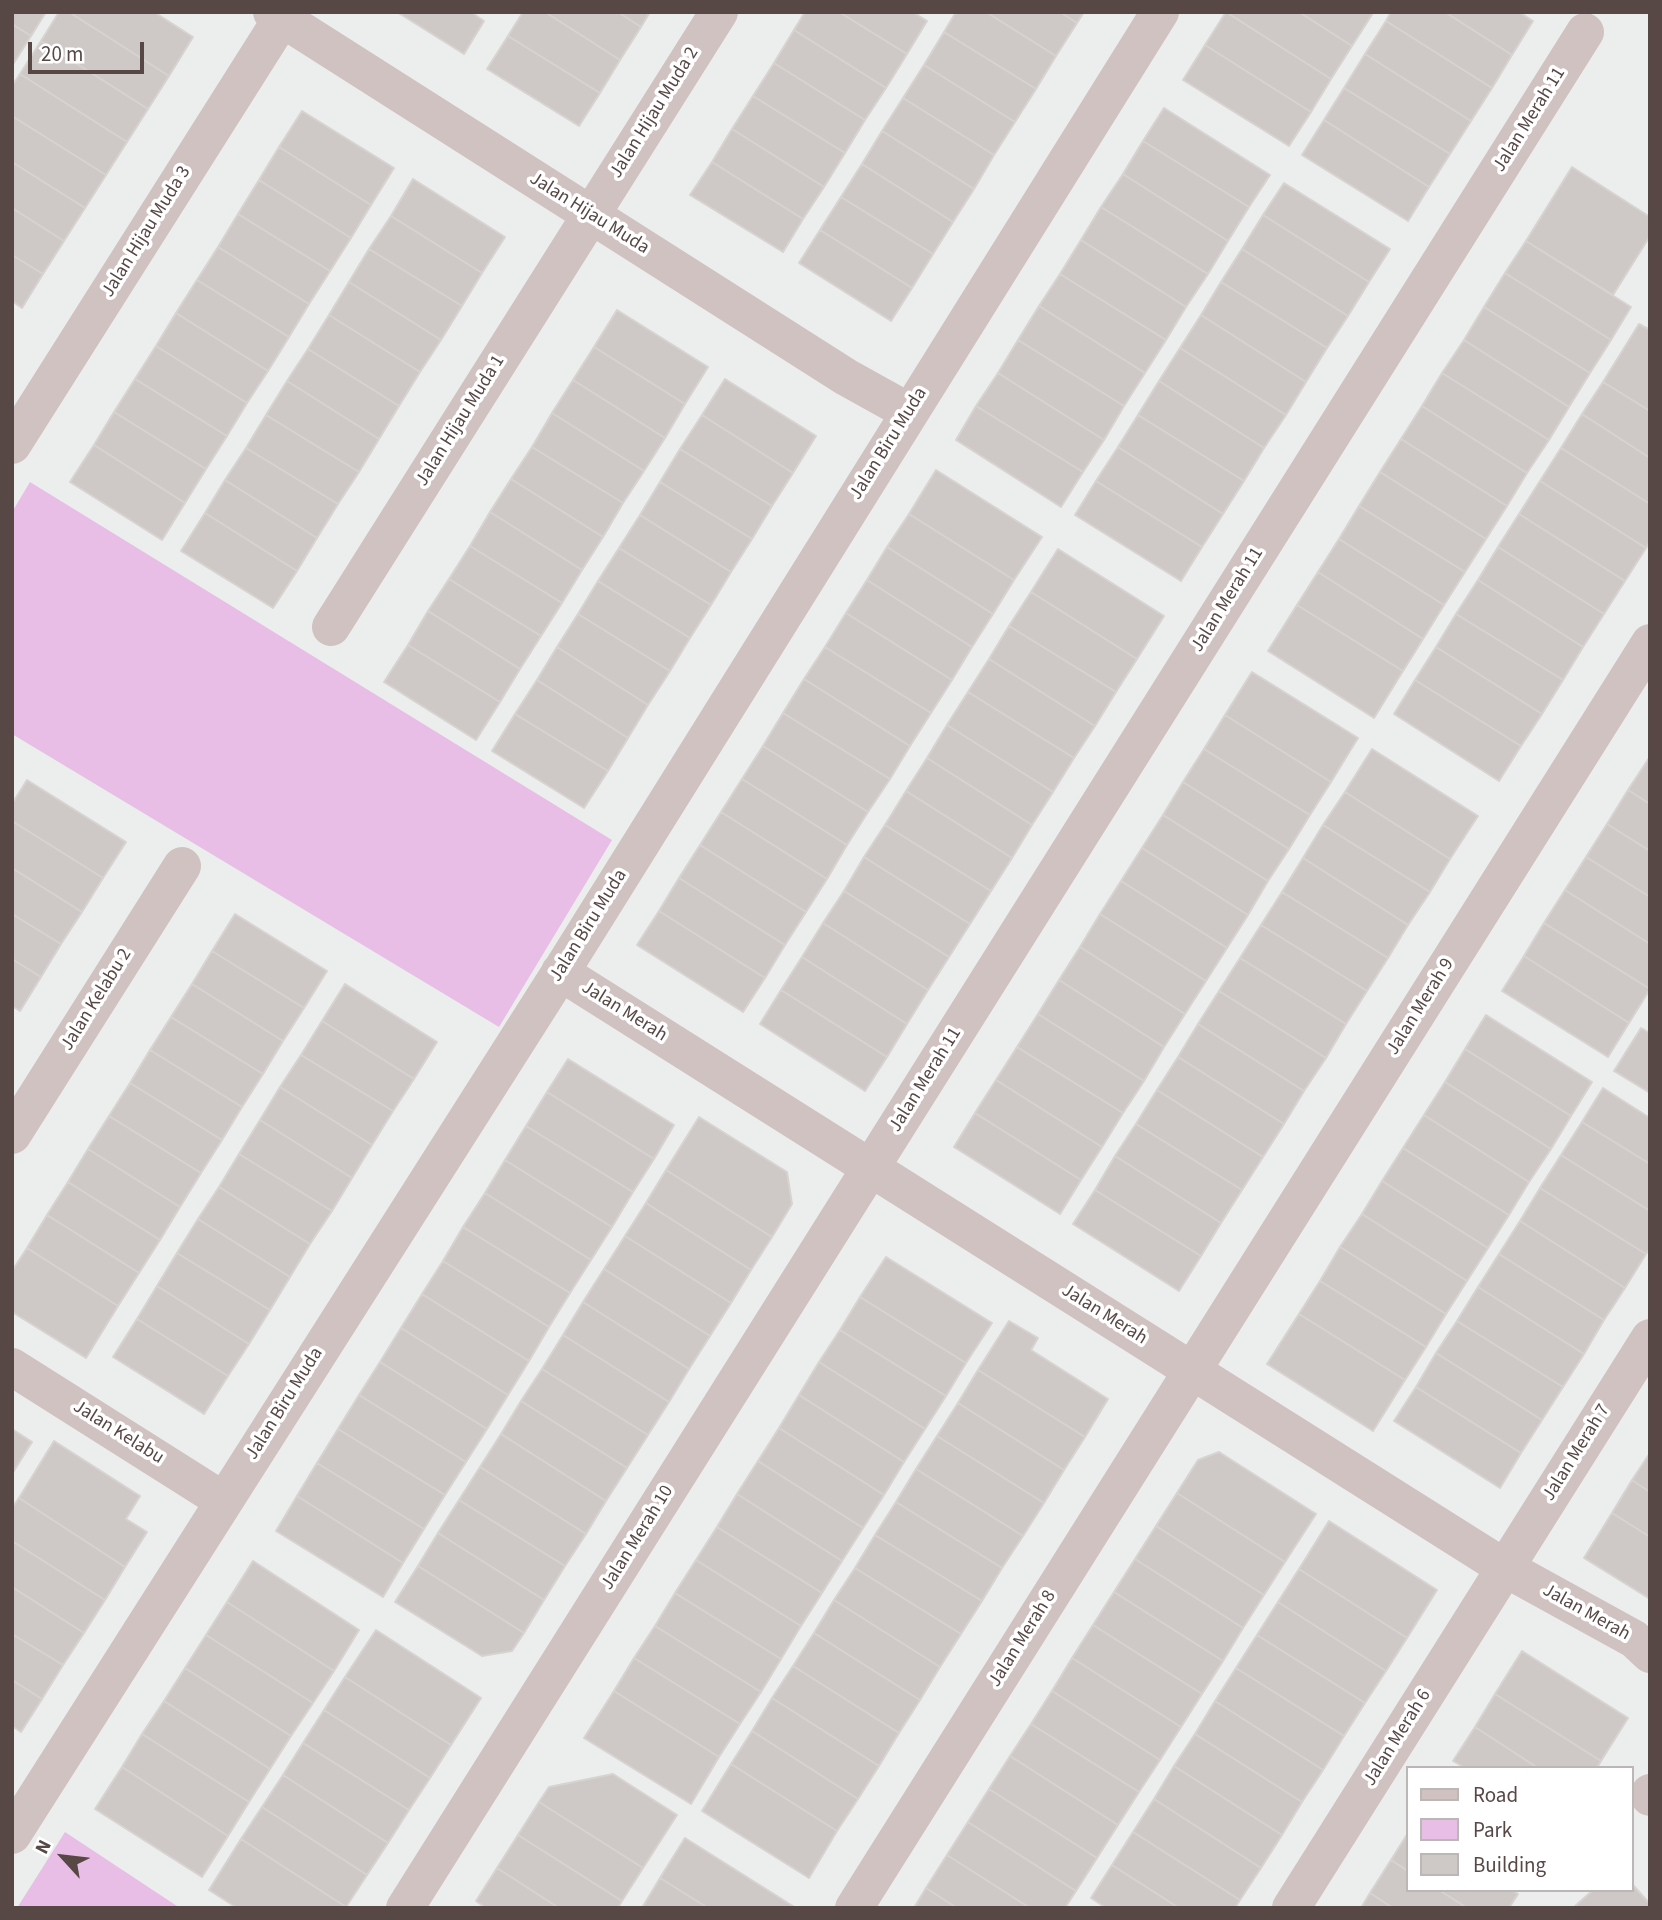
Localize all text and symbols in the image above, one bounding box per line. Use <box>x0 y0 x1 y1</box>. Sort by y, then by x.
scale bar <box>32 28 147 72</box>
text: 20 m <box>41 39 83 69</box>
street label: Jalan Hijau Muda 2 <box>606 43 704 183</box>
street label: Jalan Merah 11 <box>1489 63 1571 177</box>
street label: Jalan Hijau Muda 3 <box>98 162 196 302</box>
street label: Jalan Hijau Muda <box>525 168 653 260</box>
street label: Jalan Hijau Muda 1 <box>412 351 510 491</box>
street label: Jalan Biru Muda <box>845 384 933 504</box>
street label: Jalan Merah 11 <box>1187 543 1269 657</box>
street label: Jalan Biru Muda <box>545 866 633 986</box>
street label: Jalan Kelabu 2 <box>57 945 137 1055</box>
street label: Jalan Merah 9 <box>1382 954 1460 1060</box>
street label: Jalan Merah <box>577 977 671 1047</box>
street label: Jalan Merah 11 <box>885 1023 967 1137</box>
street label: Jalan Merah <box>1057 1280 1151 1350</box>
street label: Jalan Biru Muda <box>241 1344 329 1464</box>
street label: Jalan Kelabu <box>68 1396 168 1470</box>
street label: Jalan Merah 7 <box>1538 1400 1616 1506</box>
street label: Jalan Merah 10 <box>597 1481 679 1595</box>
street label: Jalan Merah <box>1538 1580 1634 1646</box>
street label: Jalan Merah 8 <box>984 1586 1062 1692</box>
street label: Jalan Merah 6 <box>1359 1685 1437 1791</box>
legend <box>1406 1766 1634 1892</box>
text: Road <box>1473 1780 1518 1810</box>
text: Park <box>1473 1815 1512 1845</box>
north arrow <box>28 1822 98 1892</box>
text: N <box>29 1835 59 1859</box>
text: Building <box>1473 1850 1546 1880</box>

